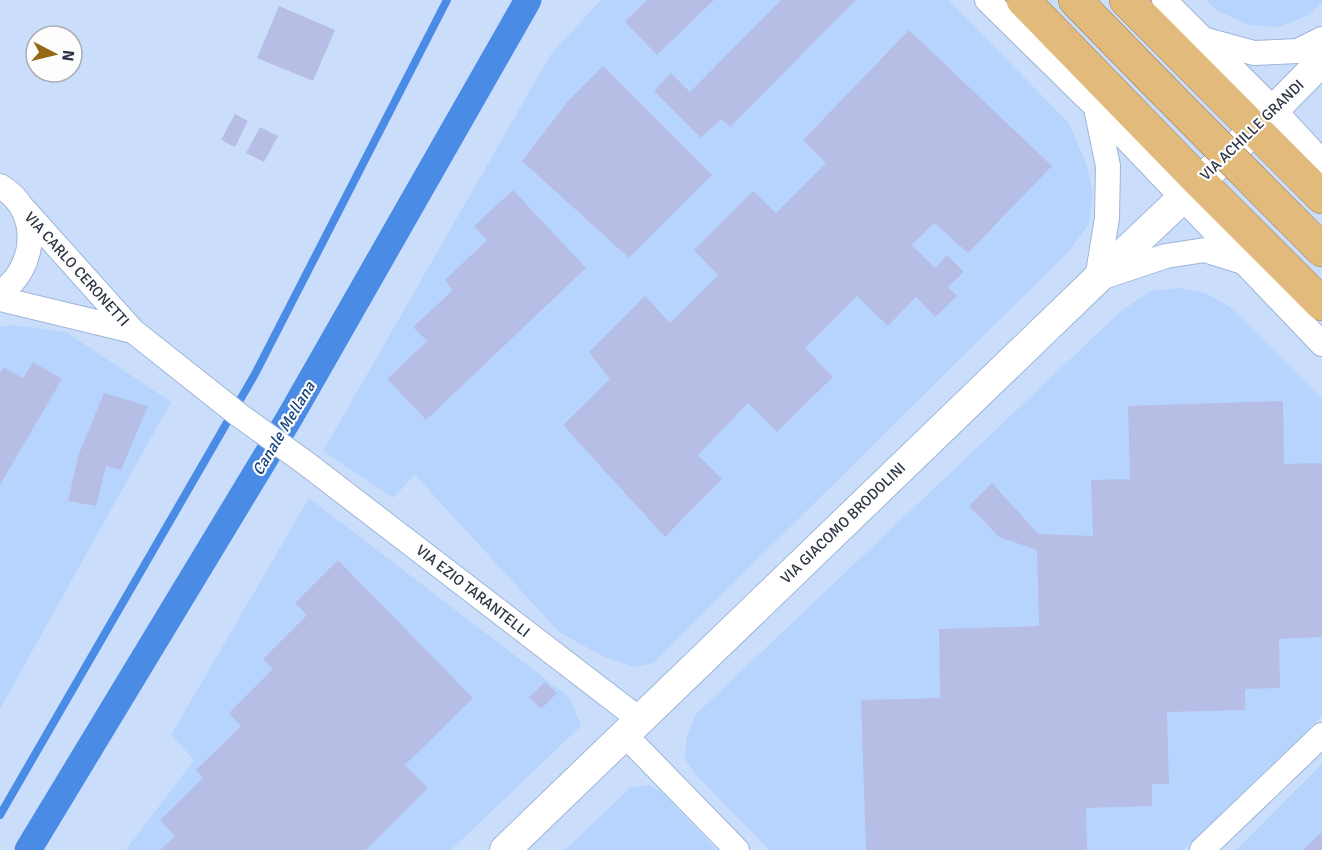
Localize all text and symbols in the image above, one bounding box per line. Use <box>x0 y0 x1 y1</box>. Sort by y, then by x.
north arrow <box>24 24 84 84</box>
text: N <box>57 49 78 62</box>
street label: VIA ACHILLE GRANDI <box>1196 76 1308 184</box>
street label: VIA CARLO CERONETTI <box>21 208 133 330</box>
water label: Canale Mellana <box>248 377 320 479</box>
street label: VIA GIACOMO BRODOLINI <box>777 459 909 587</box>
street label: VIA EZIO TARANTELLI <box>412 541 534 641</box>

